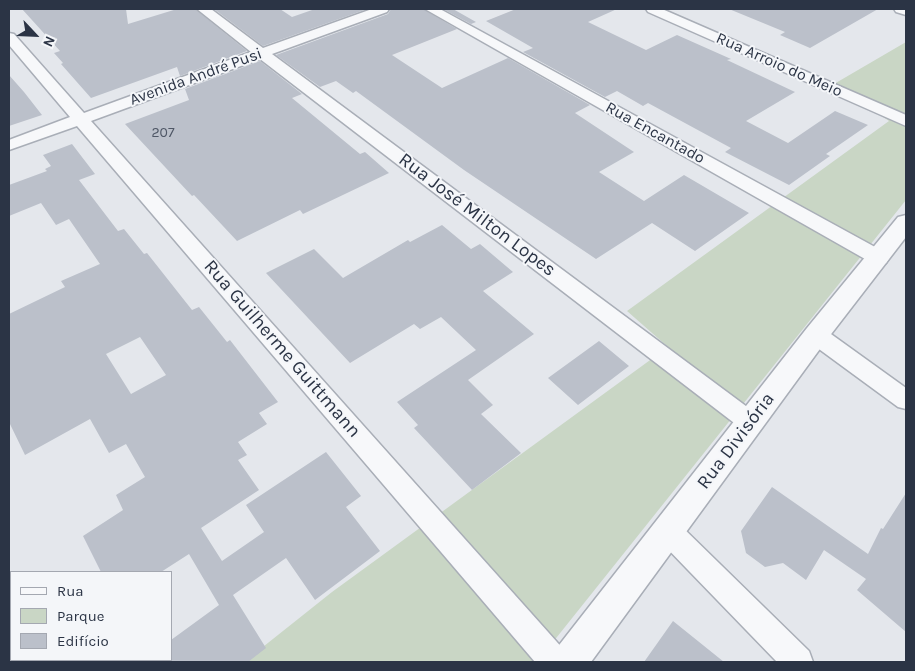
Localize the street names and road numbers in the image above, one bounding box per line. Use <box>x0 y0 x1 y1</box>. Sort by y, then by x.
street label: Rua Arroio do Meio <box>713 29 845 101</box>
street label: Avenida André Pusi <box>127 44 265 110</box>
street label: Rua Encantado <box>602 98 708 168</box>
street label: Rua José Milton Lopes <box>394 148 560 282</box>
street label: Rua Guilherme Guittmann <box>199 256 365 442</box>
street label: Rua Divisória <box>692 388 780 494</box>

